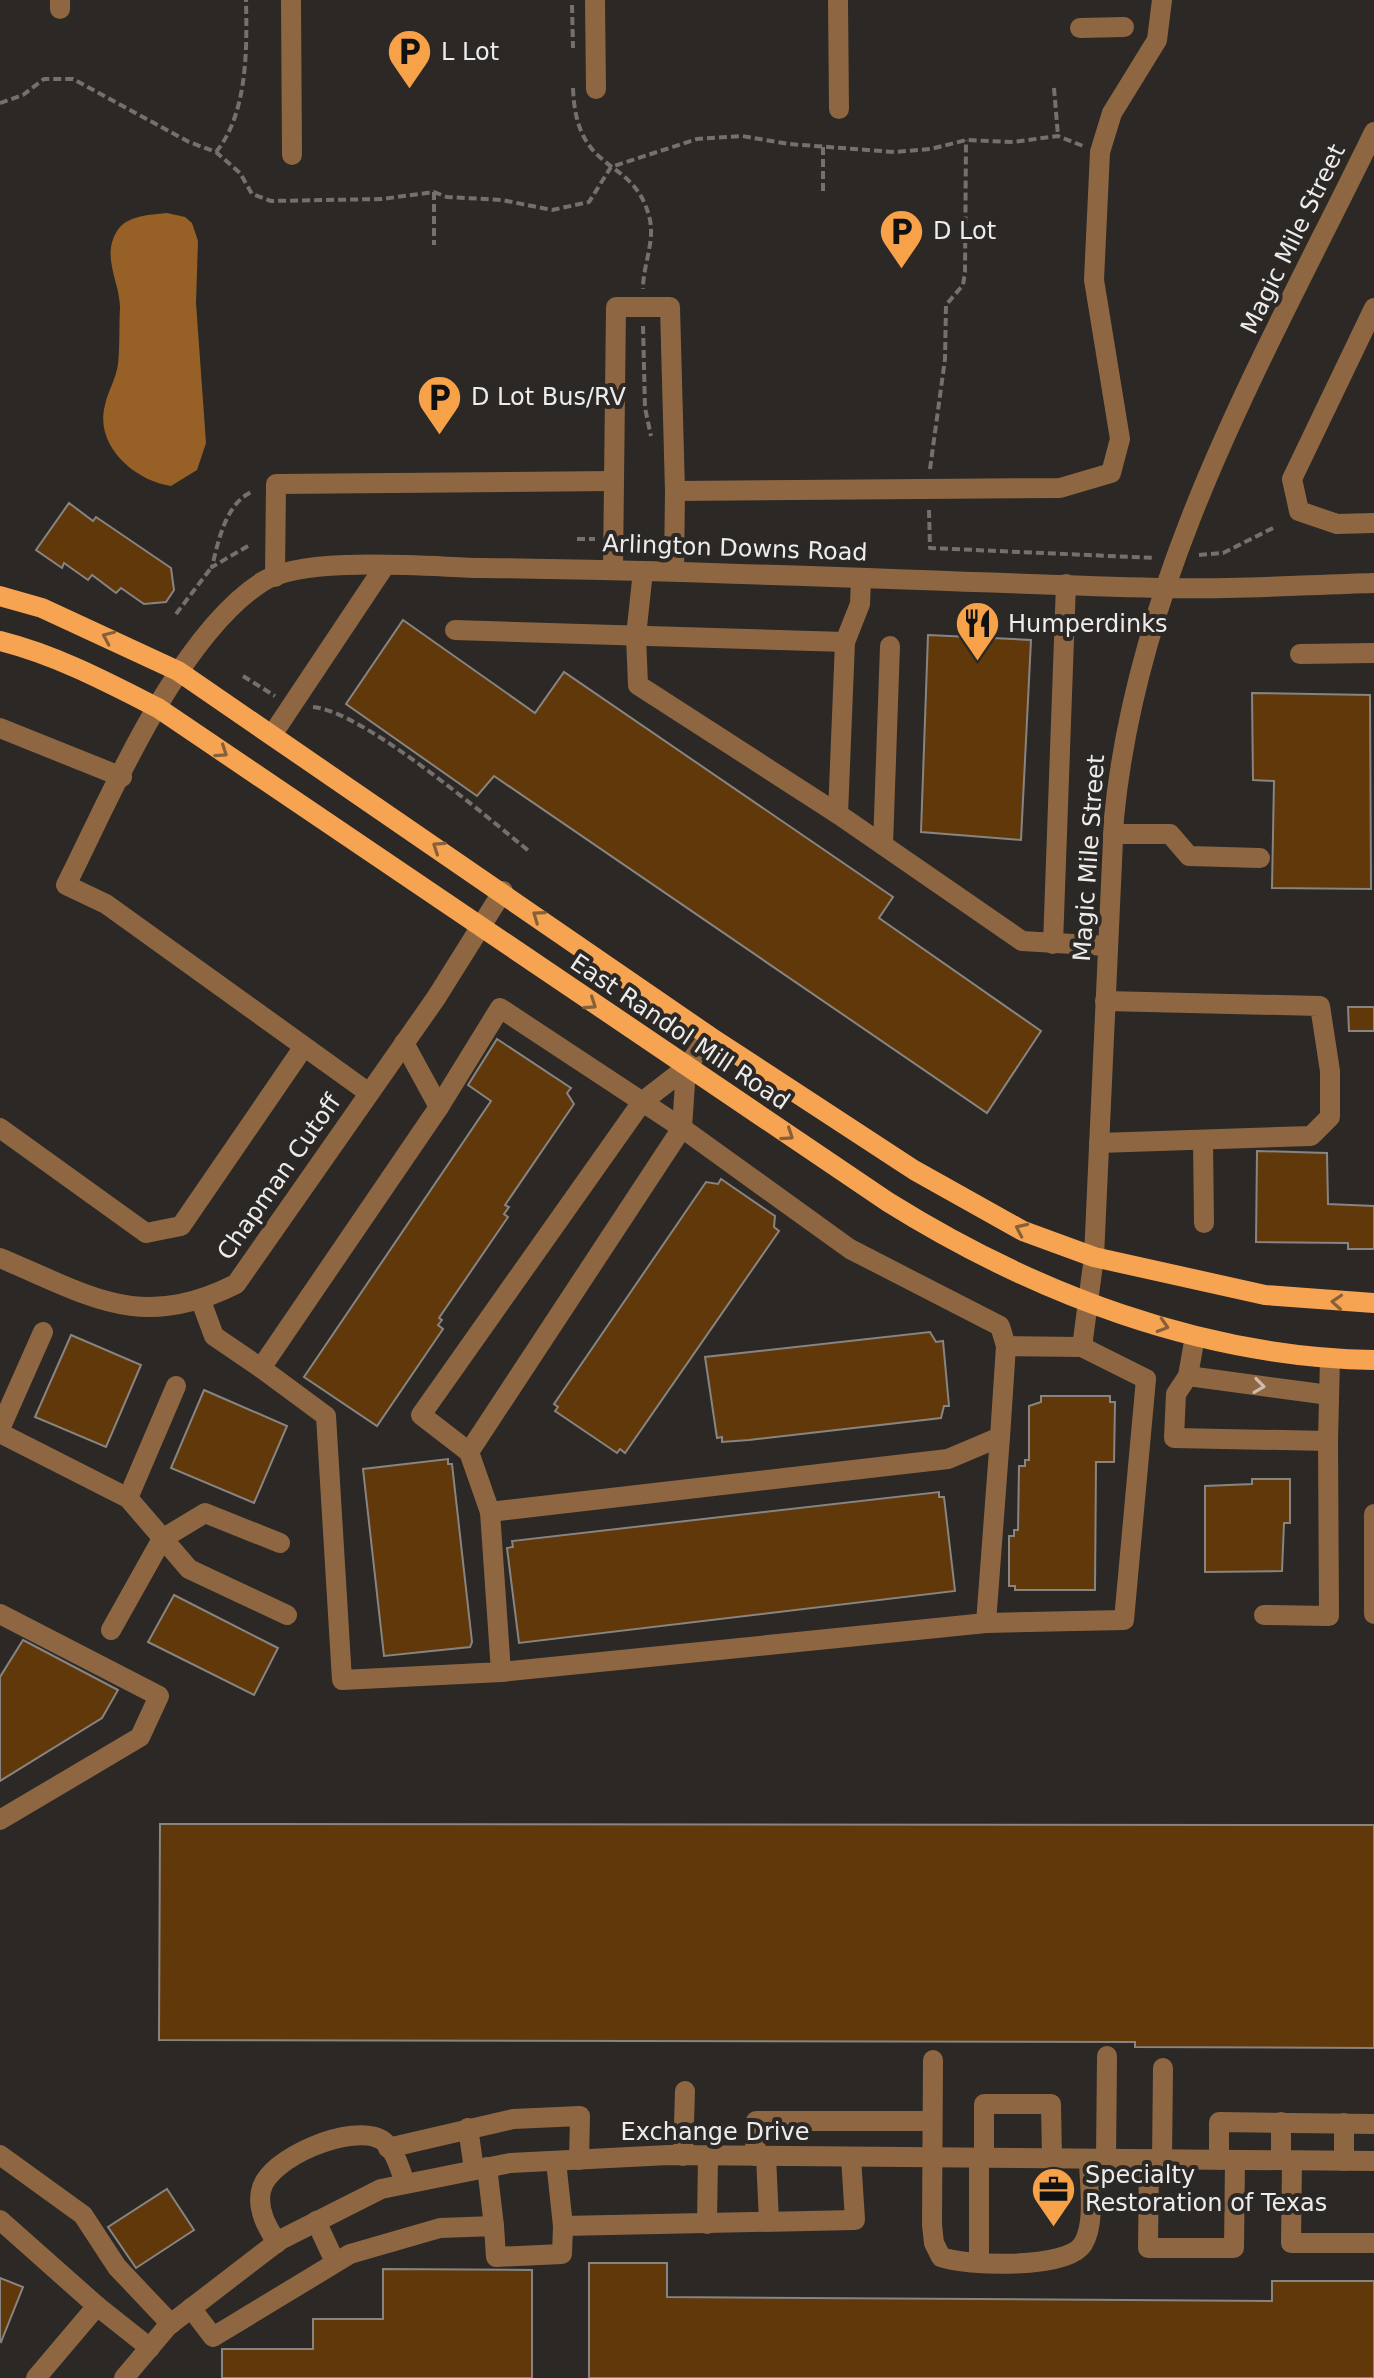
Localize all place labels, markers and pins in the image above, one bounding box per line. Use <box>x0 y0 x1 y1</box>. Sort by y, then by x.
parking icon: L Lot <box>386 28 434 91</box>
place label: L Lot <box>441 38 499 66</box>
parking icon: D Lot <box>878 207 926 270</box>
place label: D Lot <box>933 217 996 245</box>
parking icon: D Lot Bus/RV <box>416 373 464 436</box>
place label: D Lot Bus/RV <box>471 383 626 411</box>
restaurant icon: Humperdinks <box>953 600 1001 663</box>
place label: Humperdinks <box>1008 610 1168 638</box>
place label: Specialty Restoration of Texas <box>1085 2161 1327 2217</box>
office icon: Specialty Restoration of Texas <box>1030 2165 1078 2228</box>

